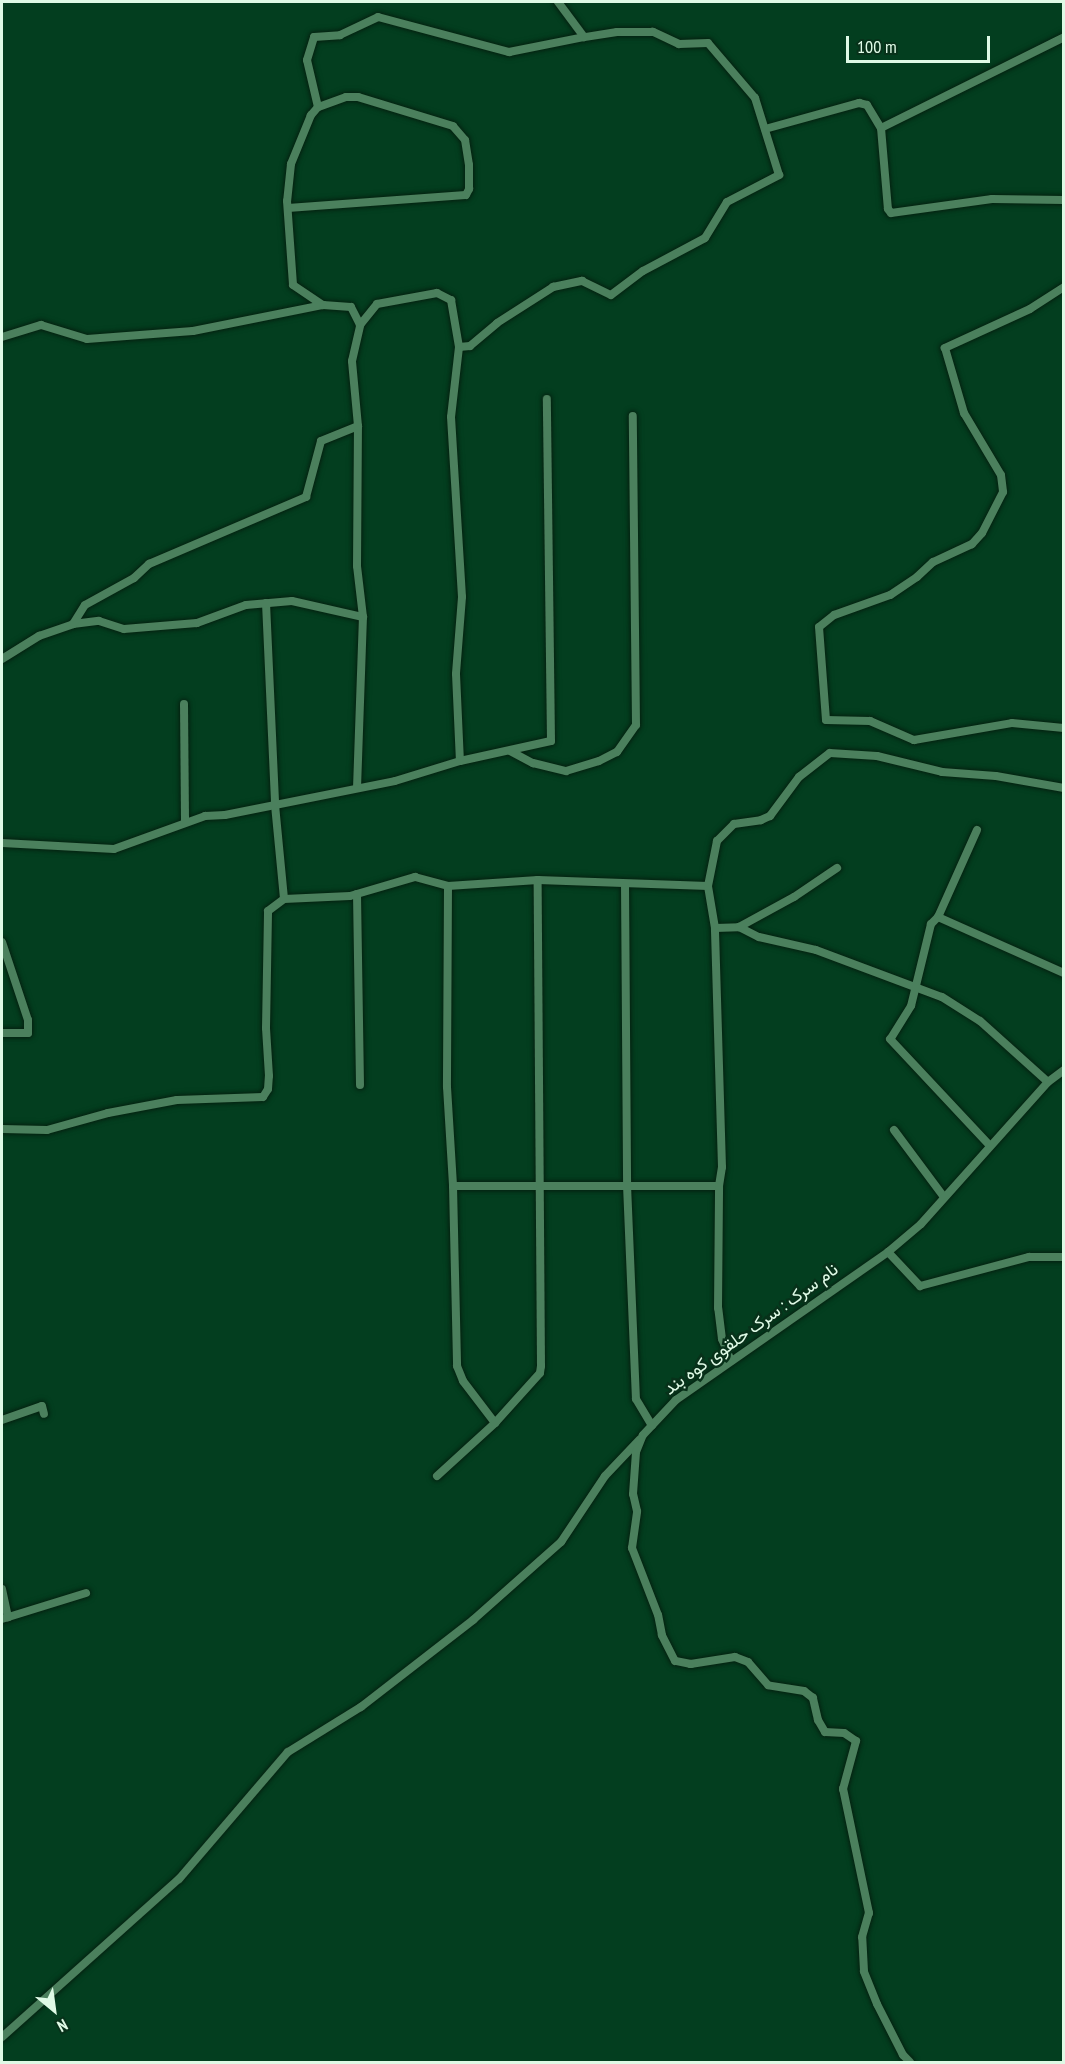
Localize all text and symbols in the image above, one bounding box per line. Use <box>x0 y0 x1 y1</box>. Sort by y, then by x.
scale bar <box>849 24 993 62</box>
text: 100 m <box>857 35 897 58</box>
street label: نام سرک : سرک حلقوی کوه بند <box>660 1258 842 1400</box>
north arrow <box>24 1980 84 2040</box>
text: N <box>54 2015 71 2037</box>

